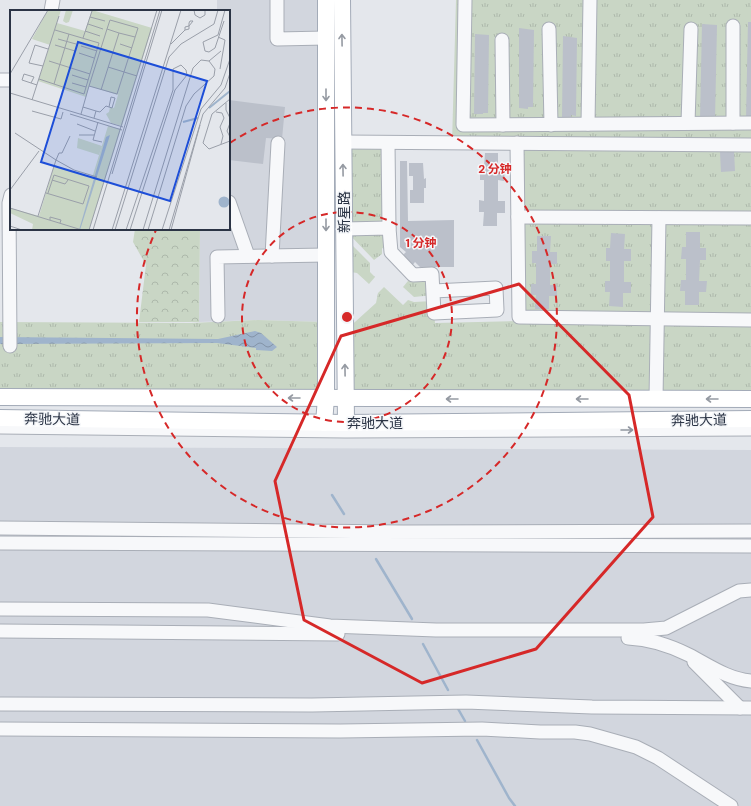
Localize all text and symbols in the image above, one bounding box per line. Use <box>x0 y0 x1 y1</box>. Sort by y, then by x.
inset map <box>10 10 230 230</box>
one-way arrow <box>338 34 346 47</box>
one-way arrow <box>322 88 330 101</box>
text: 2 分钟 <box>478 161 512 177</box>
one-way arrow <box>339 164 347 177</box>
street label: 新星路 <box>335 191 353 233</box>
one-way arrow <box>322 218 330 231</box>
text: 1 分钟 <box>405 235 437 251</box>
centre of rings <box>340 310 354 324</box>
one-way arrow <box>341 364 349 377</box>
one-way arrow <box>288 394 301 402</box>
one-way arrow <box>446 395 459 403</box>
one-way arrow <box>576 395 589 403</box>
one-way arrow <box>706 395 719 403</box>
street label: 奔驰大道 <box>24 410 80 428</box>
street label: 奔驰大道 <box>671 411 727 429</box>
street label: 奔驰大道 <box>347 414 403 432</box>
one-way arrow <box>620 426 633 434</box>

